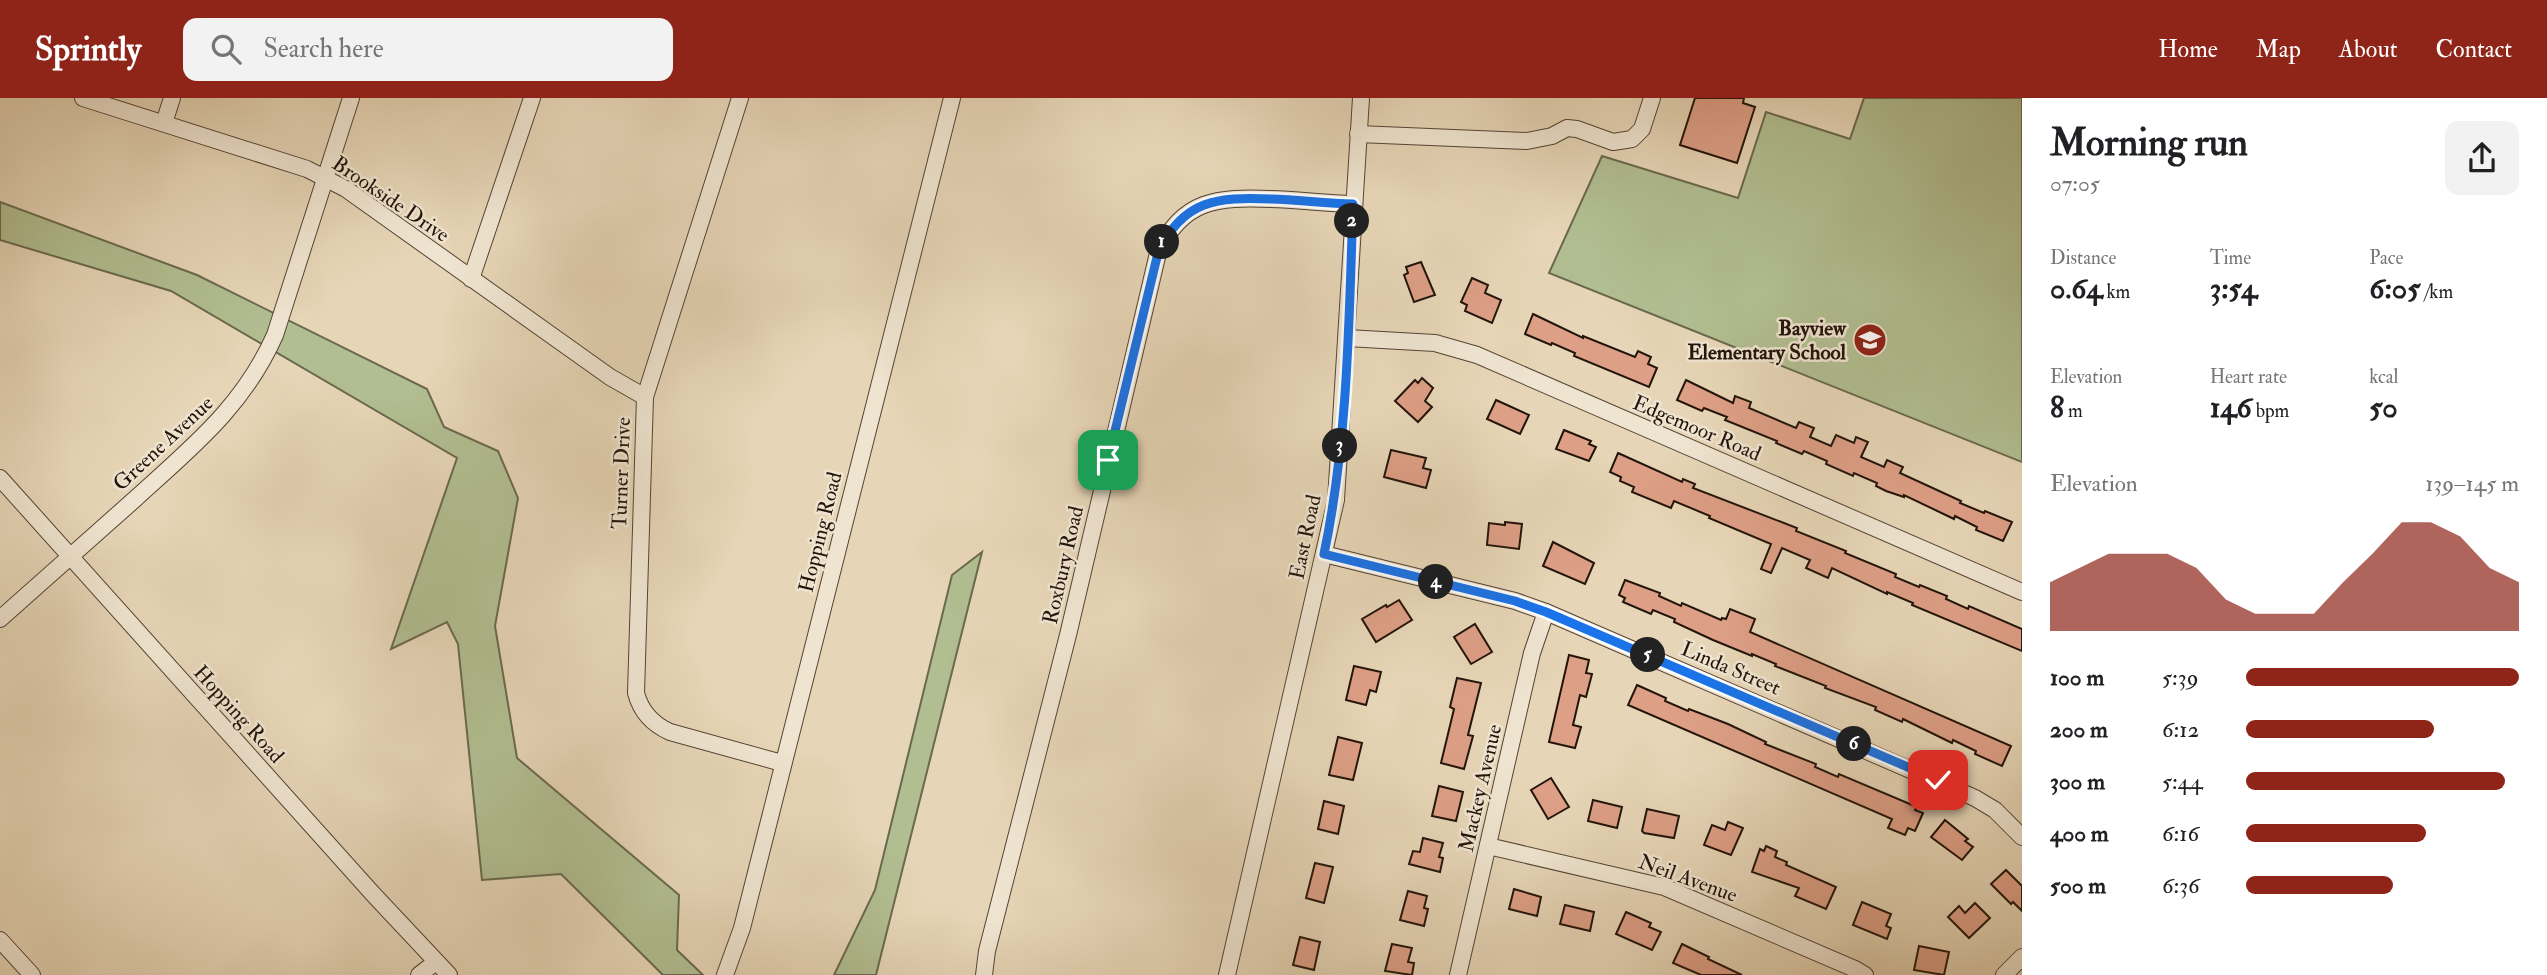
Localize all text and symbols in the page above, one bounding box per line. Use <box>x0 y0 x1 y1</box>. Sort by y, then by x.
search box <box>183 18 673 81</box>
text: Sprintly <box>35 29 141 70</box>
icon: search <box>207 30 245 68</box>
text: Search here <box>263 33 384 65</box>
text: Home <box>2158 34 2218 65</box>
text: Map <box>2256 34 2301 65</box>
text: About <box>2339 34 2398 65</box>
text: Contact <box>2436 34 2512 65</box>
text: Morning run <box>2050 119 2248 167</box>
button: share <box>2445 121 2519 195</box>
street label: Brookside Drive <box>327 150 455 249</box>
text: 07:05 <box>2050 169 2100 198</box>
pin: 2 <box>1334 204 1370 238</box>
text: 2 <box>1347 208 1356 232</box>
pin: 1 <box>1144 225 1180 260</box>
text: 1 <box>1158 229 1165 253</box>
text: Distance <box>2050 246 2116 270</box>
text: Time <box>2210 246 2251 270</box>
text: Pace <box>2369 246 2403 270</box>
text: 0.64 <box>2050 270 2103 307</box>
text: 3:54 <box>2210 270 2257 307</box>
text: 6:05 <box>2369 270 2420 307</box>
text: km <box>2103 280 2130 304</box>
text: /km <box>2420 280 2453 304</box>
place label: Bayview Elementary School <box>1688 315 1847 366</box>
school or university icon: Bayview Elementary School <box>1851 321 1889 359</box>
text: Elevation <box>2050 365 2122 389</box>
text: Heart rate <box>2210 365 2287 389</box>
text: kcal <box>2369 365 2398 389</box>
street label: Edgemoor Road <box>1628 389 1766 468</box>
text: 8 <box>2050 389 2064 426</box>
text: 146 <box>2210 389 2252 426</box>
text: 50 <box>2369 389 2398 426</box>
street label: Greene Avenue <box>107 390 219 497</box>
text: m <box>2064 399 2083 423</box>
text: bpm <box>2252 399 2289 423</box>
street label: Turner Drive <box>606 416 637 529</box>
pin: 3 <box>1322 428 1358 464</box>
pin <box>1078 430 1138 490</box>
text: 3 <box>1336 433 1343 457</box>
icon: arrive <box>1089 441 1127 479</box>
street label: Hopping Road <box>792 468 849 595</box>
text: Elevation <box>2050 469 2138 498</box>
text: 139–145 m <box>2425 469 2519 498</box>
street label: East Road <box>1283 492 1328 582</box>
street label: Roxbury Road <box>1037 503 1090 627</box>
pin: 4 <box>1418 564 1454 600</box>
text: 4 <box>1430 569 1441 593</box>
street label: Linda Street <box>1677 635 1785 702</box>
pin: 5 <box>1630 638 1666 672</box>
text: 5 <box>1643 642 1652 666</box>
street label: Hopping Road <box>187 660 290 770</box>
text: 100 m <box>2050 663 2104 692</box>
text: 5:39 <box>2162 663 2198 692</box>
text: 200 m <box>2050 715 2108 744</box>
text: 6:12 <box>2162 715 2199 744</box>
street label: Mackey Avenue <box>1453 721 1508 855</box>
pin: 6 <box>1836 726 1871 762</box>
text: 6 <box>1849 731 1858 755</box>
pin <box>1908 750 1968 810</box>
icon: check <box>1919 761 1957 799</box>
text: 300 m <box>2050 767 2105 796</box>
text: 5:44 <box>2162 767 2203 796</box>
text: 400 m <box>2050 819 2109 848</box>
text: 6:16 <box>2162 819 2199 848</box>
street label: Neil Avenue <box>1635 848 1741 909</box>
text: 500 m <box>2050 871 2106 900</box>
text: 6:36 <box>2162 871 2200 900</box>

